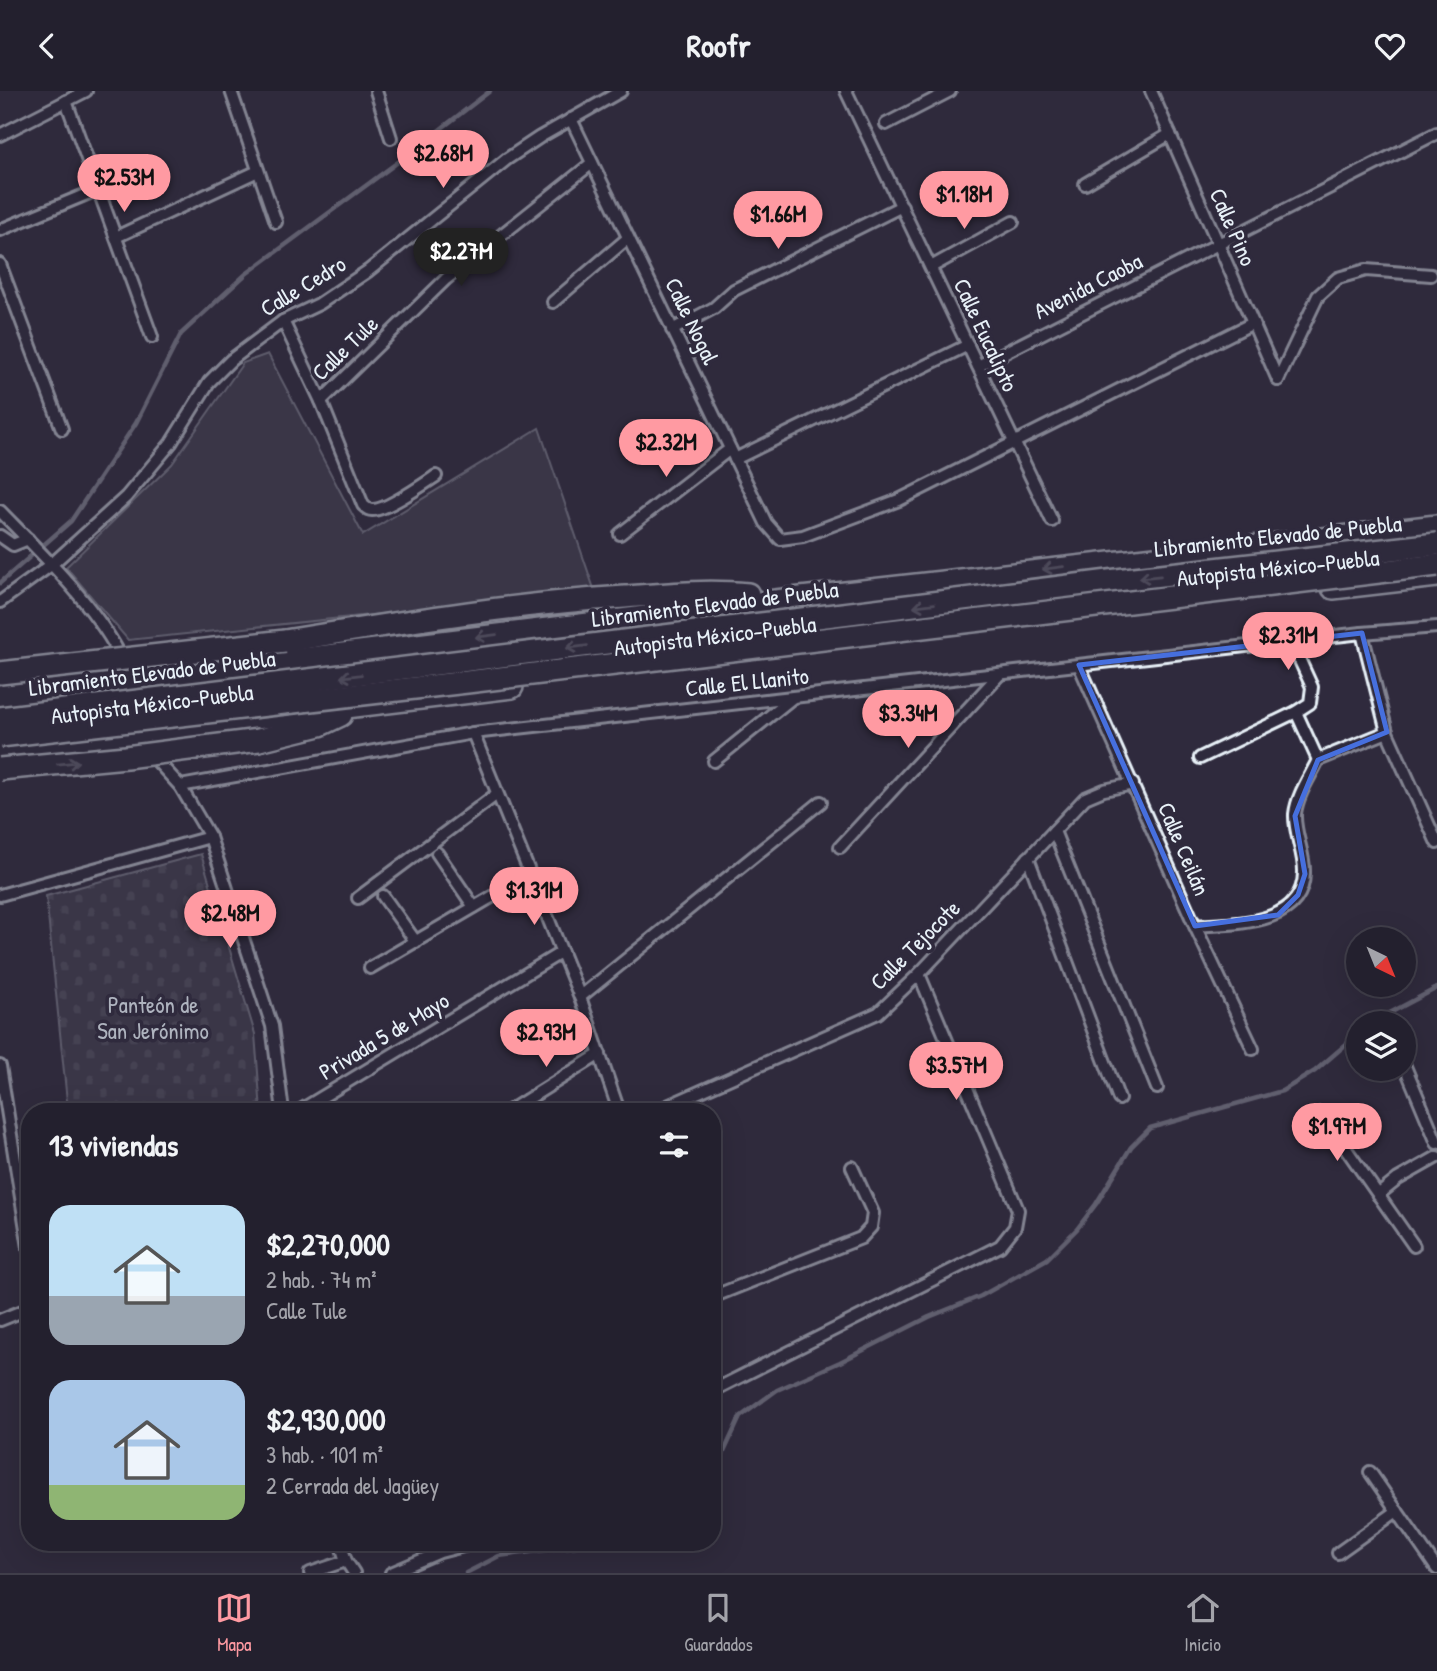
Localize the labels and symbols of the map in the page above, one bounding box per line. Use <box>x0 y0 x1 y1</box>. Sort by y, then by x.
pin: $2.68M <box>386 131 500 190</box>
pin: $2.53M <box>67 155 181 214</box>
pin: $1.18M <box>907 171 1021 231</box>
street label: Calle Pino <box>1203 183 1264 270</box>
pin: $1.66M <box>721 191 835 251</box>
pin: $2.27M <box>404 229 518 288</box>
street label: Avenida Caoba <box>1028 245 1147 326</box>
street label: Calle Cedro <box>254 248 351 323</box>
street label: Calle Nogal <box>658 272 727 370</box>
street label: Calle Eucalipto <box>947 273 1026 396</box>
street label: Calle Tule <box>305 308 385 387</box>
pin: $2.32M <box>609 419 723 479</box>
street label: Libramiento Elevado de Puebla <box>1153 507 1403 564</box>
street label: Autopista México-Puebla <box>1175 541 1381 594</box>
one-way arrow <box>1042 562 1064 575</box>
one-way arrow <box>1139 570 1162 583</box>
street label: Libramiento Elevado de Puebla <box>590 573 840 634</box>
one-way arrow <box>913 598 936 611</box>
street label: Autopista México-Puebla <box>612 608 818 663</box>
pin: $2.31M <box>1231 613 1345 672</box>
one-way arrow <box>475 630 498 643</box>
one-way arrow <box>566 641 589 654</box>
street label: Libramiento Elevado de Puebla <box>27 642 277 703</box>
street label: Calle El Llanito <box>684 660 810 703</box>
one-way arrow <box>340 669 363 682</box>
street label: Autopista México-Puebla <box>49 676 255 731</box>
pin: $3.34M <box>851 691 965 750</box>
one-way arrow <box>56 756 79 769</box>
street label: Calle Ceilán <box>1151 797 1218 900</box>
pin: $1.31M <box>477 867 591 927</box>
pin: $2.48M <box>173 891 287 950</box>
street label: Calle Tejocote <box>863 893 967 997</box>
north arrow <box>1346 927 1416 997</box>
street label: Privada 5 de Mayo <box>313 985 455 1087</box>
park label: Panteón de San Jerónimo <box>97 989 209 1046</box>
pin: $2.93M <box>489 1009 603 1069</box>
pin: $3.57M <box>899 1042 1013 1102</box>
pin: $1.97M <box>1280 1103 1394 1163</box>

